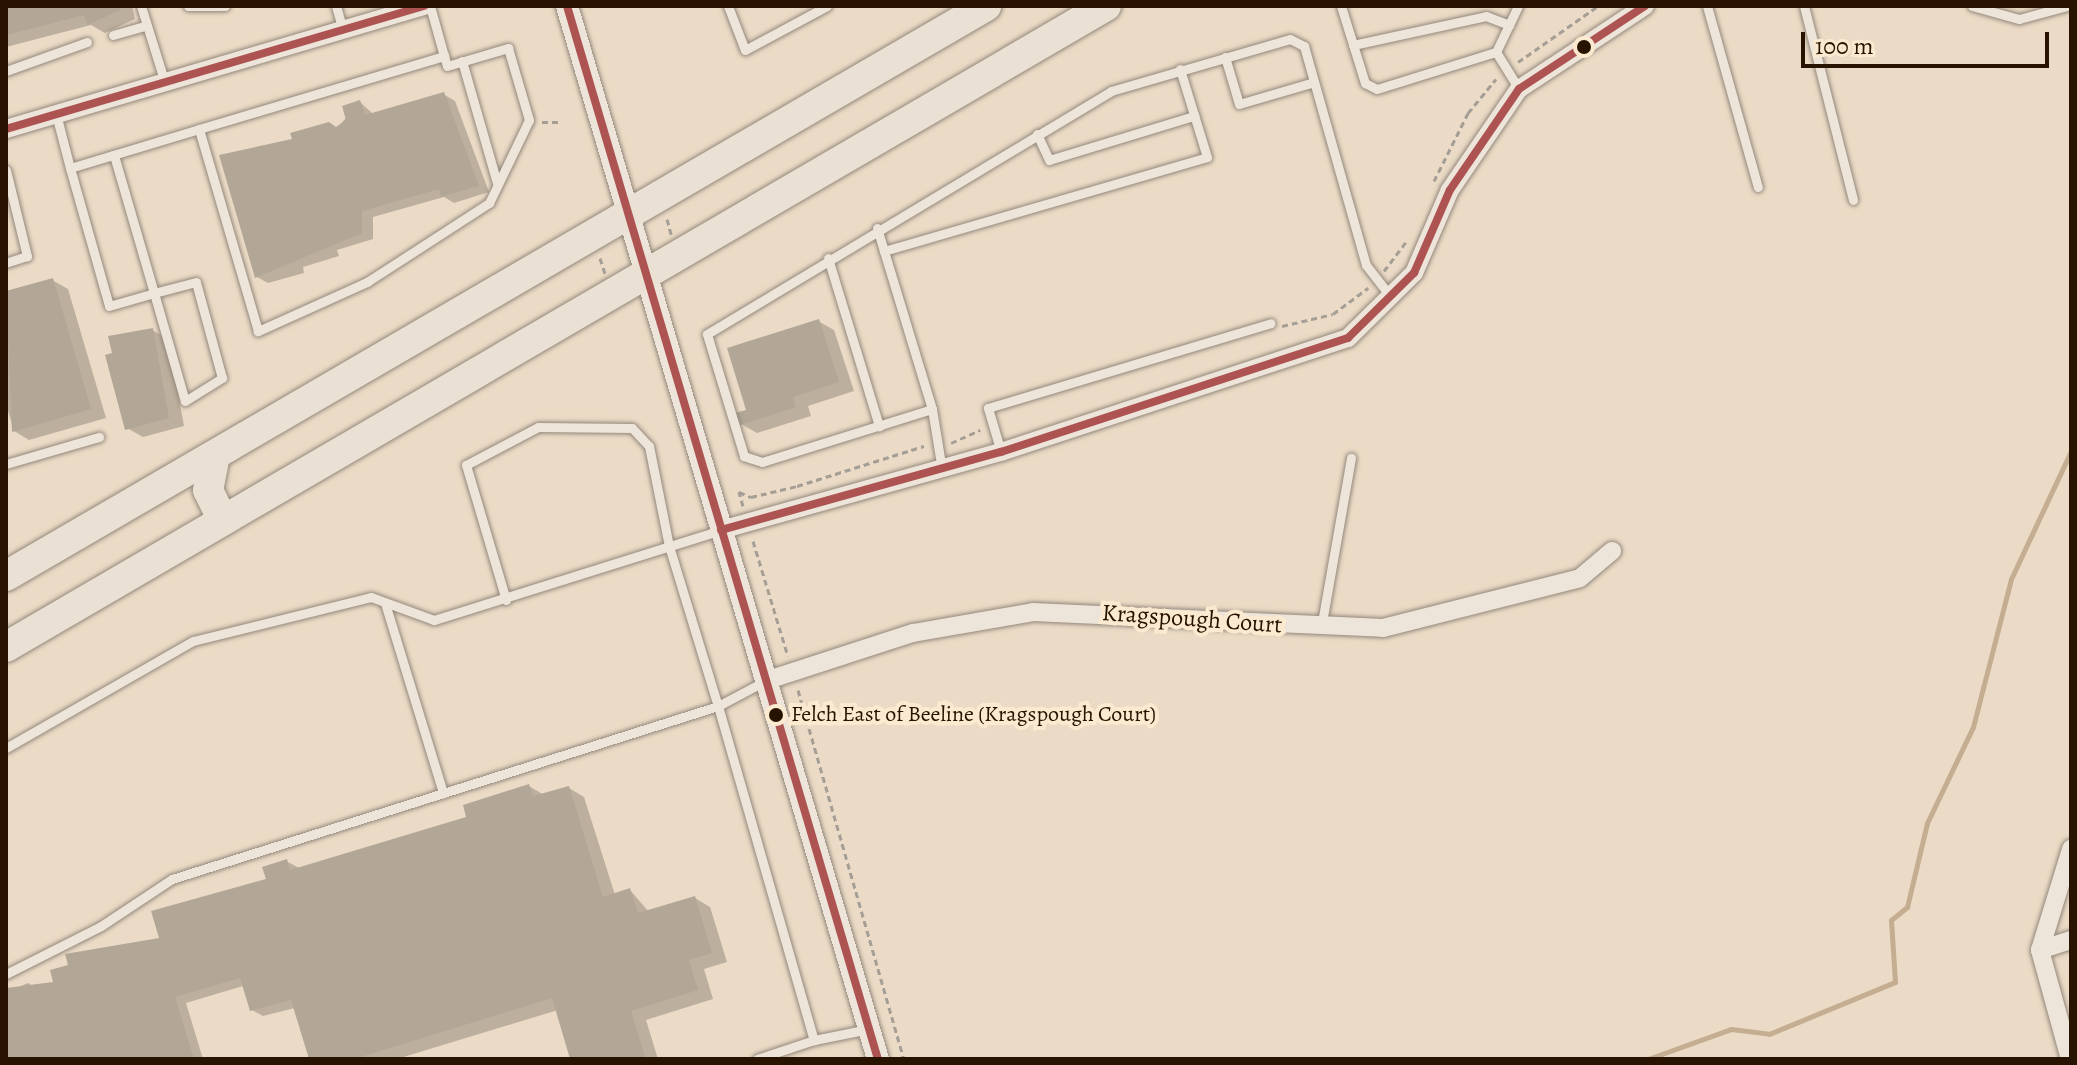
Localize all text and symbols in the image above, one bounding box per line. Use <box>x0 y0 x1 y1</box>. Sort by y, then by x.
scale bar <box>1805 16 2053 66</box>
text: 100 m <box>1815 30 1874 62</box>
unlabelled marker <box>1576 39 1592 55</box>
street label: Kragspough Court <box>1101 598 1283 640</box>
place label: Felch East of Beeline (Kragspough Court) <box>791 702 1156 728</box>
marker: Felch East of Beeline (Kragspough Court) <box>768 707 784 723</box>

